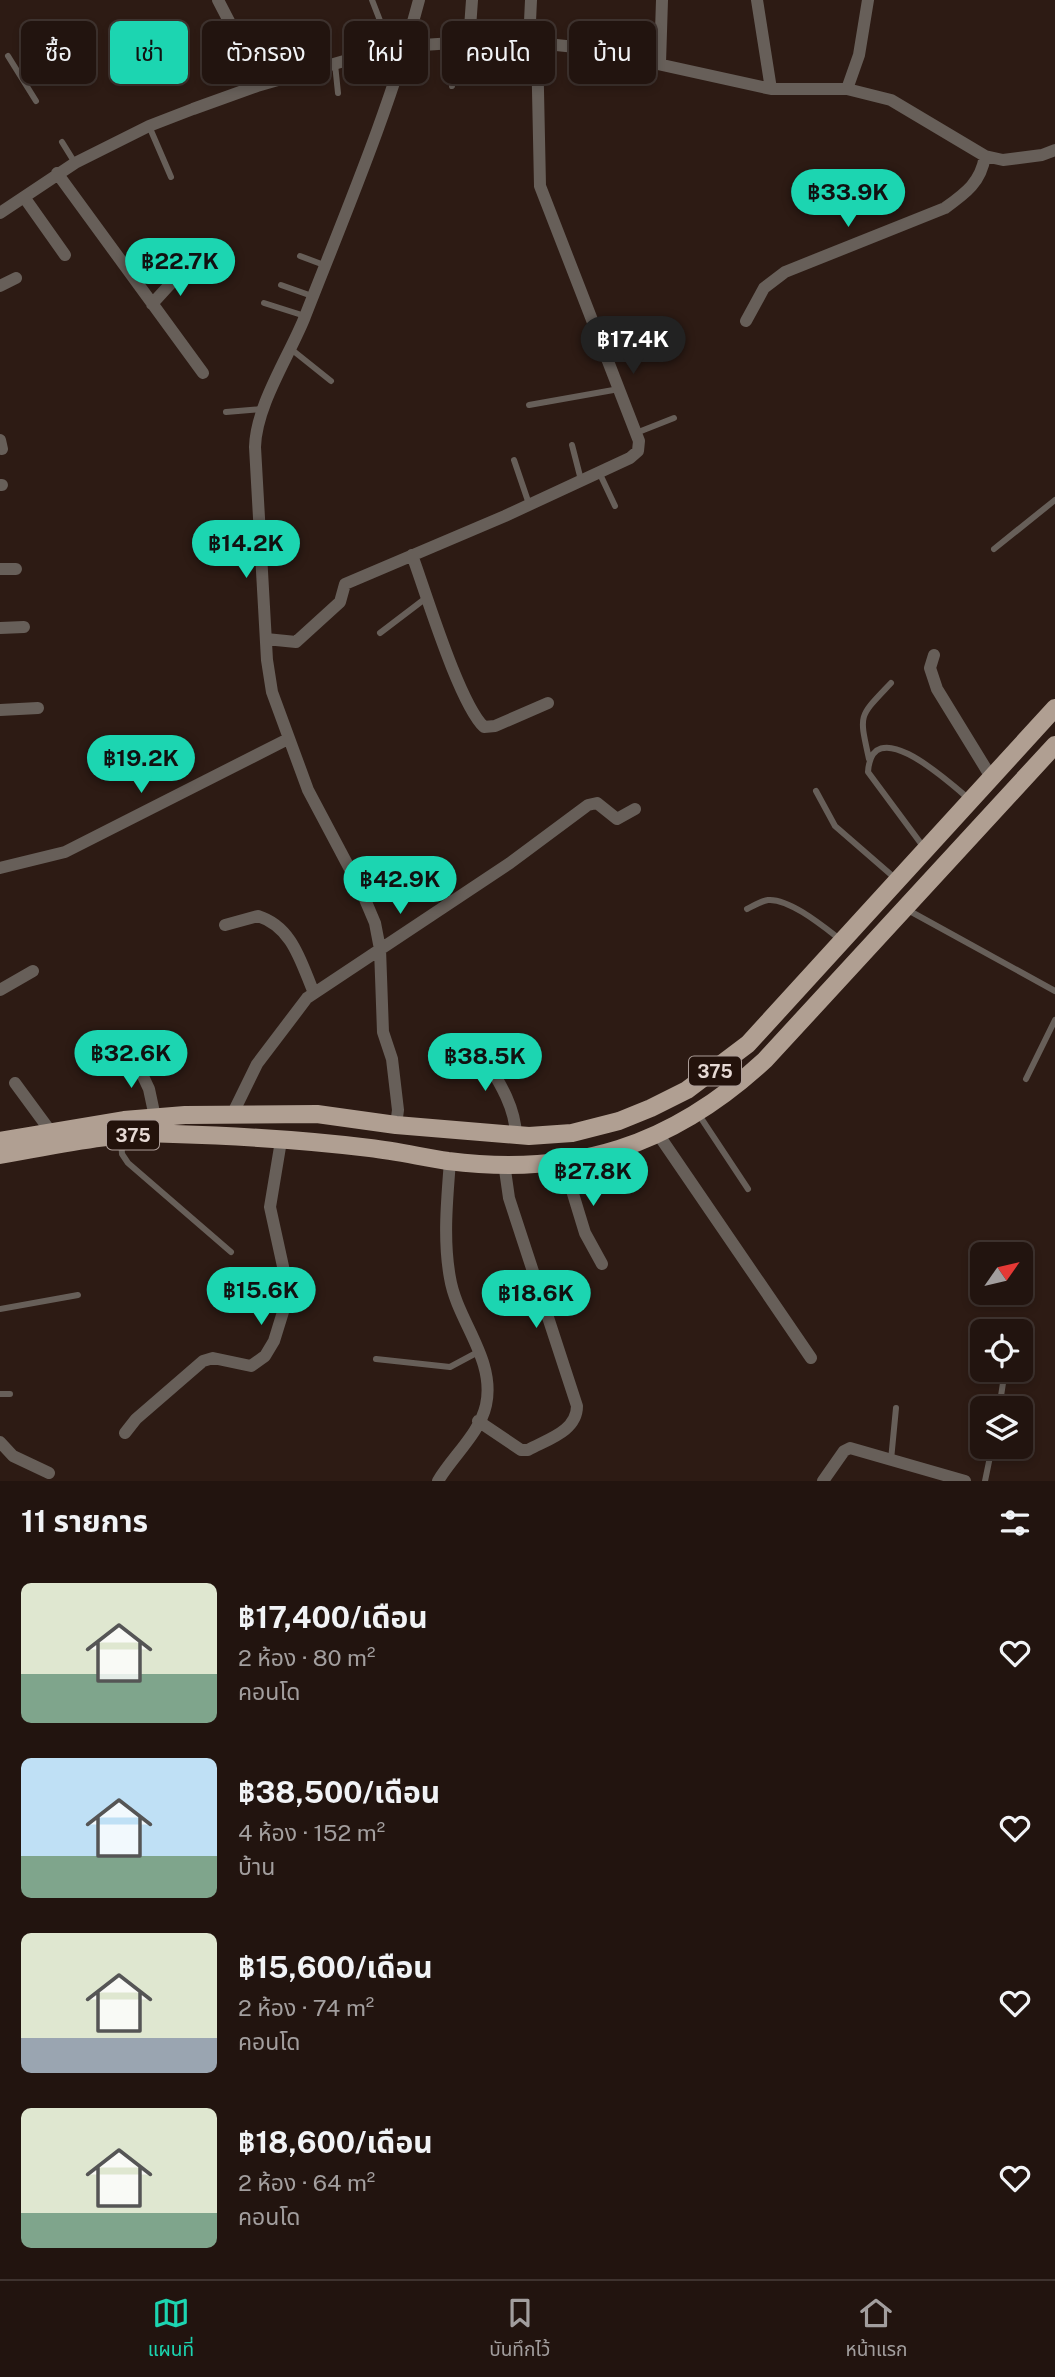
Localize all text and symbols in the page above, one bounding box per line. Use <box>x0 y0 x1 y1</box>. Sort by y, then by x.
chip: ซื้อ <box>21 21 96 84</box>
chip: เช่า <box>110 21 188 84</box>
chip: ตัวกรอง <box>202 21 330 84</box>
chip: ใหม่ <box>344 21 428 84</box>
chip: คอนโด <box>442 21 555 84</box>
chip: บ้าน <box>569 21 656 84</box>
pin: ฿33.9K <box>791 170 905 229</box>
text: ฿33.9K <box>807 178 889 205</box>
pin: ฿22.7K <box>123 238 237 298</box>
text: ฿22.7K <box>141 247 219 274</box>
pin: ฿17.4K <box>576 316 690 376</box>
text: ฿17.4K <box>597 325 669 352</box>
pin: ฿14.2K <box>189 520 303 580</box>
text: ฿14.2K <box>208 529 284 556</box>
pin: ฿19.2K <box>84 736 198 795</box>
text: ฿19.2K <box>103 744 179 771</box>
pin: ฿42.9K <box>343 856 457 916</box>
text: ฿42.9K <box>360 865 440 892</box>
pin: ฿32.6K <box>74 1030 188 1090</box>
pin: ฿38.5K <box>428 1034 542 1093</box>
text: ฿32.6K <box>90 1039 172 1066</box>
text: ฿38.5K <box>444 1042 526 1069</box>
road number: 375 <box>689 1056 741 1086</box>
road number: 375 <box>107 1120 159 1150</box>
pin: ฿27.8K <box>536 1148 650 1208</box>
text: ฿27.8K <box>554 1157 632 1184</box>
north arrow <box>970 1242 1032 1306</box>
map controls <box>970 1242 1033 1459</box>
pin: ฿15.6K <box>204 1268 318 1327</box>
pin: ฿18.6K <box>479 1270 593 1330</box>
text: ฿15.6K <box>223 1276 299 1303</box>
text: ฿18.6K <box>498 1279 574 1306</box>
button: locate <box>970 1319 1033 1382</box>
button: layers <box>970 1396 1033 1459</box>
text: 11 รายการ <box>21 1503 148 1539</box>
icon: filters <box>996 1504 1034 1542</box>
text: ฿17,400/เดือน <box>238 1599 428 1635</box>
icon: home <box>77 1611 161 1695</box>
icon: heart <box>996 1634 1034 1672</box>
text: 2 ห้อง · 80 m² <box>238 1644 375 1671</box>
text: คอนโด <box>238 1678 300 1705</box>
text: ฿38,500/เดือน <box>238 1774 440 1810</box>
icon: home <box>77 1786 161 1870</box>
icon: heart <box>996 1809 1034 1847</box>
text: 4 ห้อง · 152 m² <box>238 1819 385 1846</box>
text: บ้าน <box>238 1853 275 1880</box>
text: ฿15,600/เดือน <box>238 1949 433 1985</box>
icon: home <box>77 1961 161 2045</box>
icon: heart <box>996 1984 1034 2022</box>
text: 2 ห้อง · 74 m² <box>238 1994 374 2021</box>
text: คอนโด <box>238 2028 300 2055</box>
text: ฿18,600/เดือน <box>238 2124 433 2160</box>
icon: home <box>77 2136 161 2220</box>
icon: heart <box>996 2159 1034 2197</box>
text: 2 ห้อง · 64 m² <box>238 2169 375 2196</box>
text: คอนโด <box>238 2203 300 2230</box>
tab: แผนที่ <box>148 2294 194 2365</box>
tab: บันทึกไว้ <box>489 2294 550 2365</box>
tab: หน้าแรก <box>846 2294 907 2365</box>

